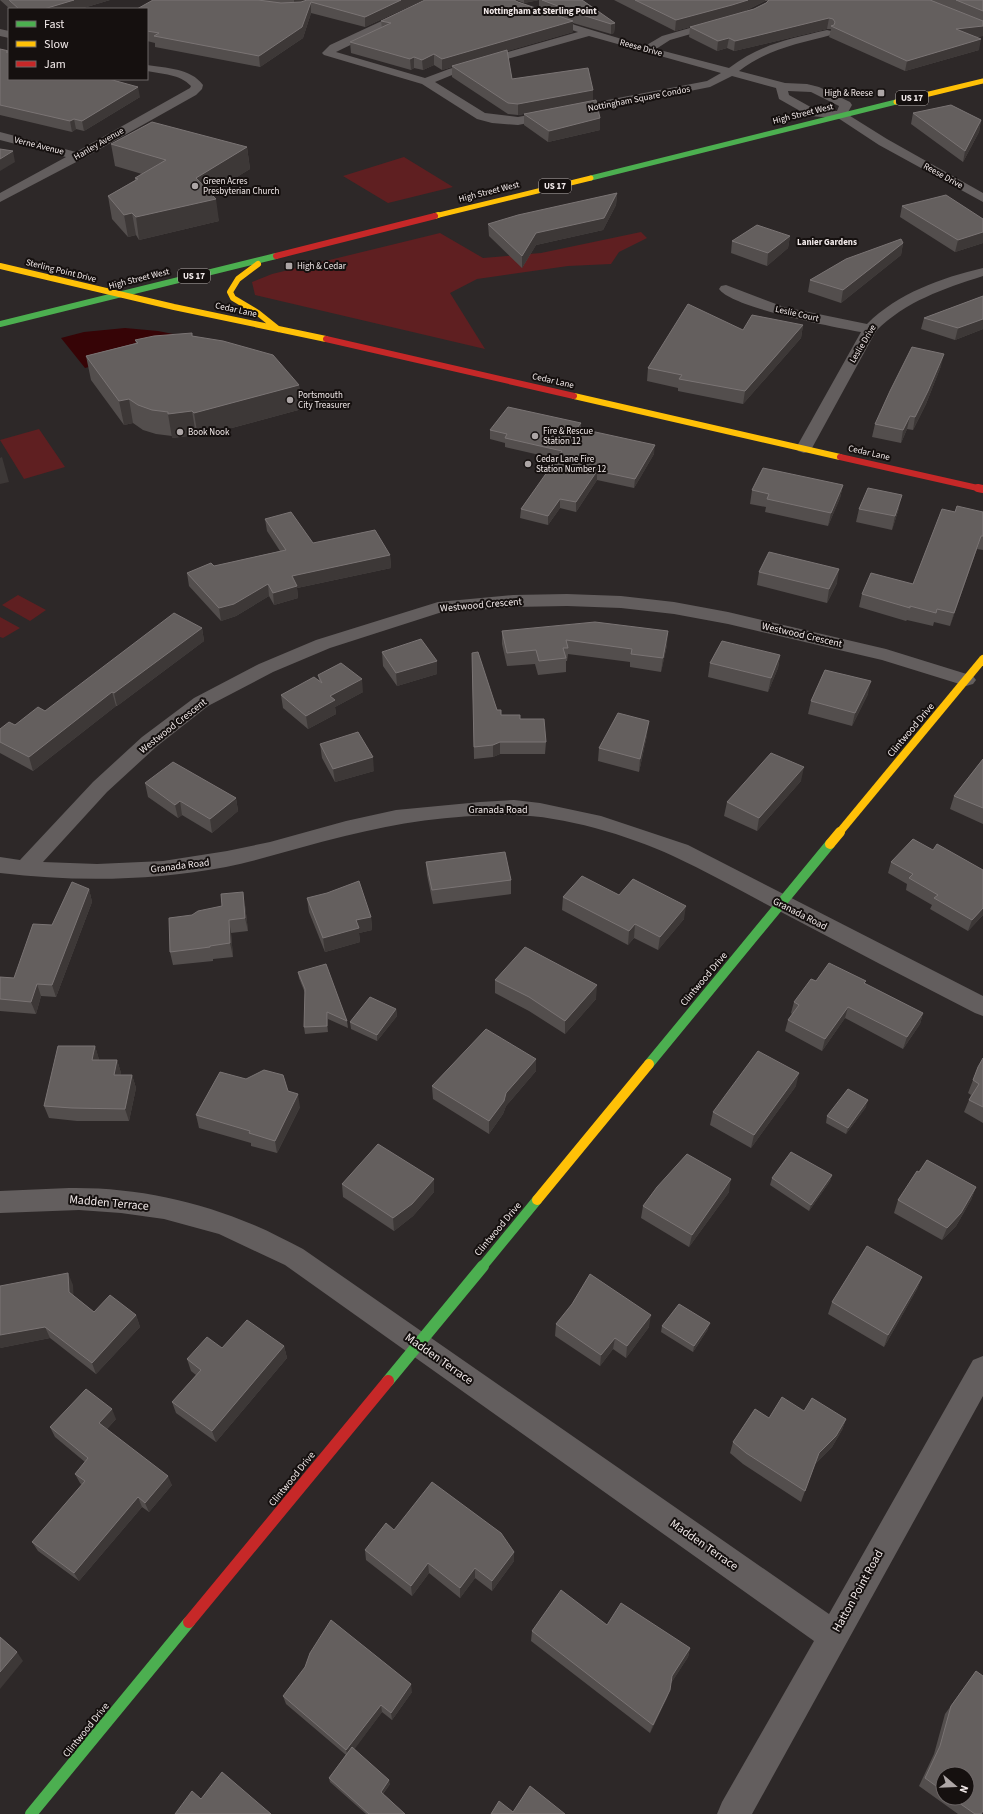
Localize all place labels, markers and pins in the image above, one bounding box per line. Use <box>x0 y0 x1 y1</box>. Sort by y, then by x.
place label: High & Reese <box>824 87 874 100</box>
marker: High & Reese <box>876 88 886 98</box>
place label: Green Acres Presbyterian Church <box>203 175 280 198</box>
marker: Green Acres Presbyterian Church <box>190 181 200 191</box>
place label: High & Cedar <box>297 260 347 273</box>
marker: High & Cedar <box>284 261 294 271</box>
place label: Portsmouth City Treasurer <box>298 389 351 412</box>
marker: Portsmouth City Treasurer <box>285 395 295 405</box>
place label: Fire & Rescue Station 12 <box>543 425 594 448</box>
place label: Book Nook <box>188 426 230 439</box>
marker: Book Nook <box>175 427 185 437</box>
marker: Fire & Rescue Station 12 <box>530 431 540 441</box>
place label: Cedar Lane Fire Station Number 12 <box>536 453 607 476</box>
marker: Cedar Lane Fire Station Number 12 <box>523 459 533 469</box>

